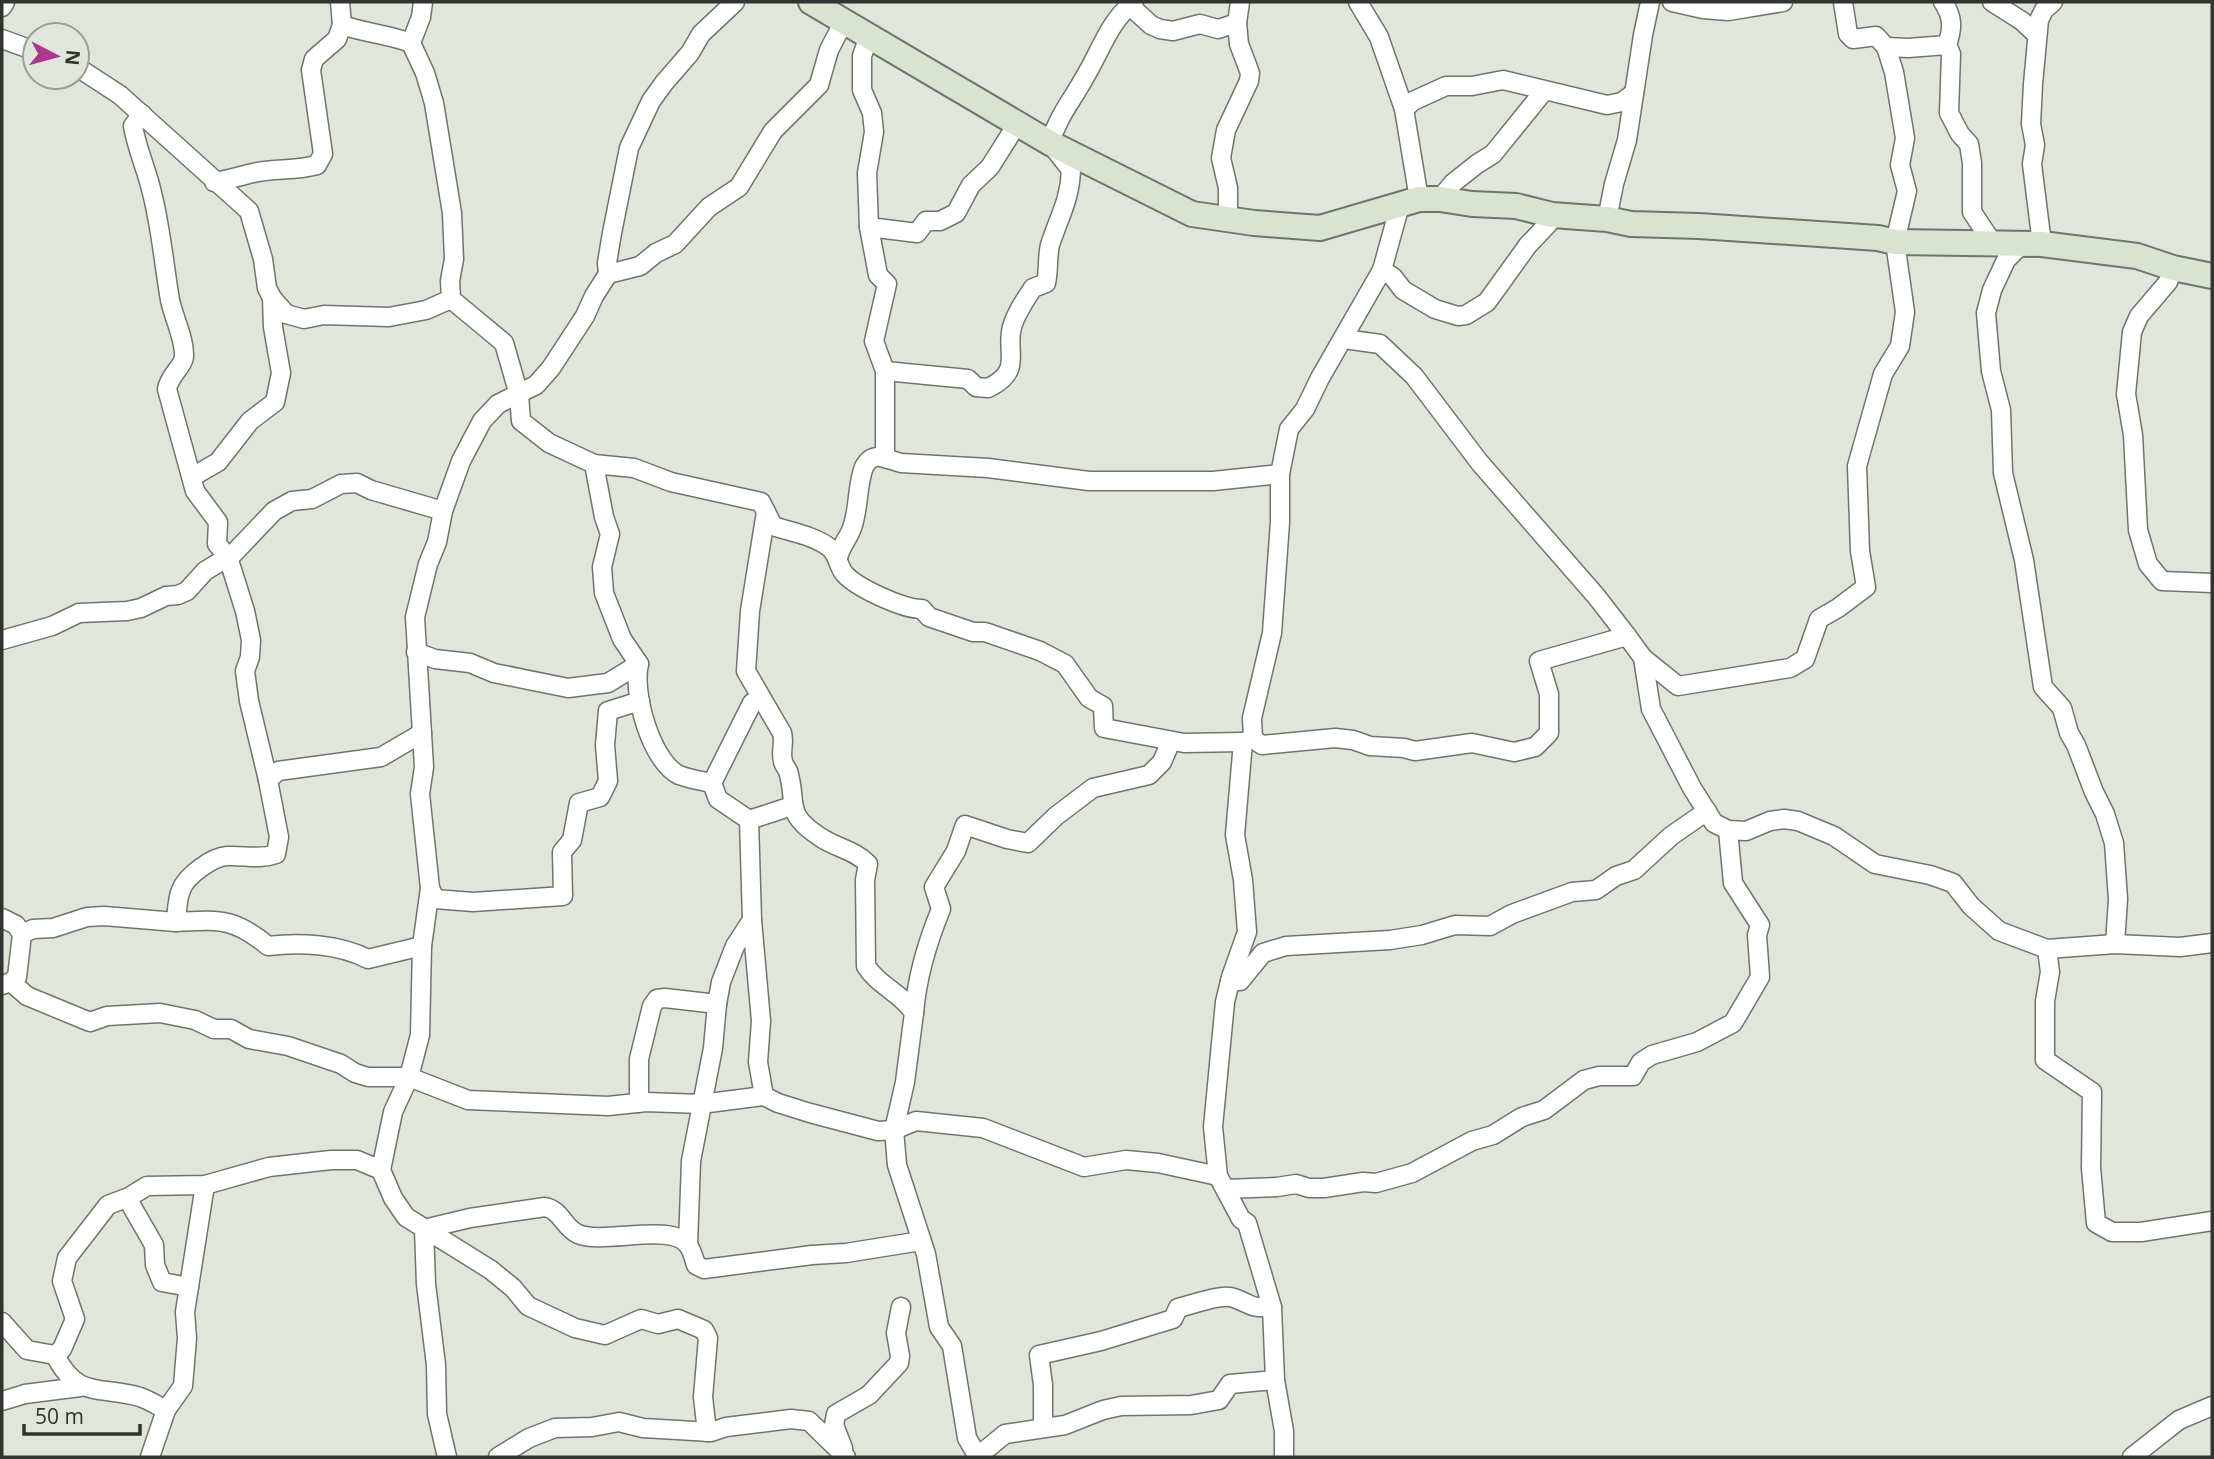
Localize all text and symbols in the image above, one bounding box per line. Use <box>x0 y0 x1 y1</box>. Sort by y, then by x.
north arrow <box>21 21 91 91</box>
text: N <box>59 49 87 67</box>
scale bar <box>24 1392 140 1436</box>
text: 50 m <box>35 1402 84 1430</box>

